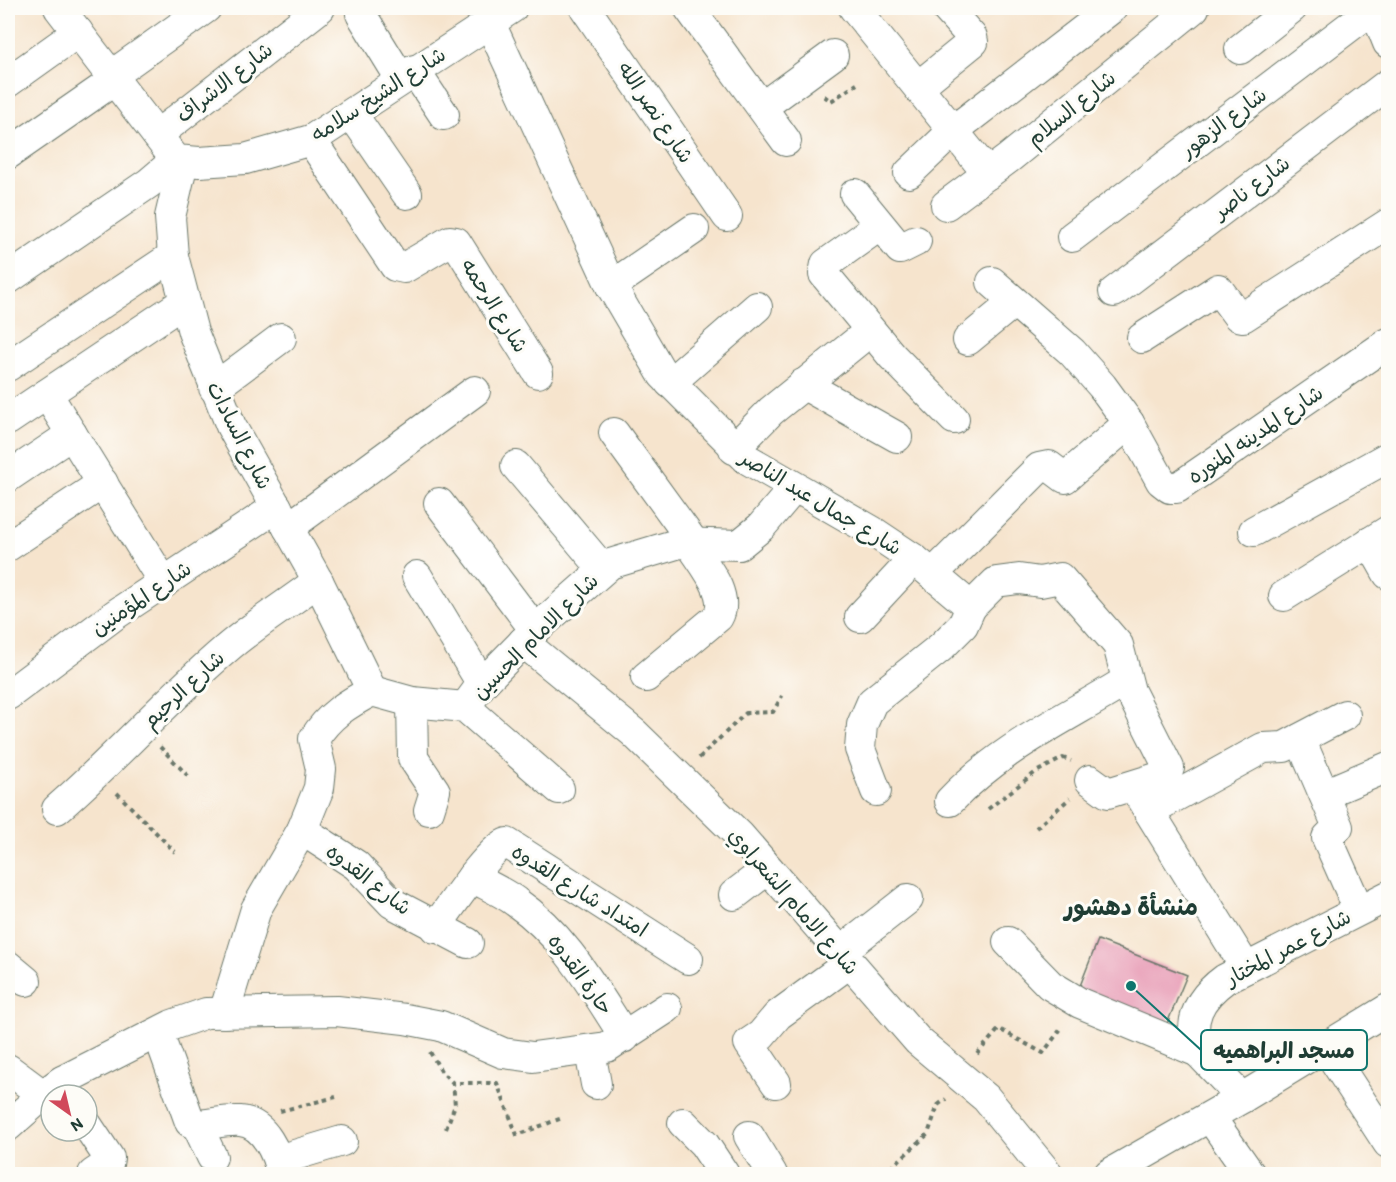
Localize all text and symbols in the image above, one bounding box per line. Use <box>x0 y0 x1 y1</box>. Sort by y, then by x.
street label: شارع الاشراف <box>171 37 279 130</box>
street label: شارع الشيخ سلامه <box>306 41 452 149</box>
street label: شارع نصر الله <box>610 56 699 169</box>
street label: شارع السلام <box>1022 65 1123 154</box>
street label: شارع الزهور <box>1174 81 1273 166</box>
street label: شارع ناصر <box>1206 150 1296 228</box>
street label: شارع الرحمه <box>454 253 534 358</box>
street label: شارع السادات <box>199 377 278 494</box>
street label: شارع المدينه المنوره <box>1183 379 1329 491</box>
street label: شارع جمال عبد الناصر <box>732 443 906 563</box>
street label: شارع المؤمنين <box>86 555 198 643</box>
street label: شارع الامام الحسين <box>467 568 606 707</box>
street label: شارع الرحيم <box>137 645 232 736</box>
street label: شارع الامام الشعراوي <box>720 822 865 982</box>
street label: شارع القدوه <box>320 838 417 922</box>
street label: امتداد شارع القدوه <box>506 838 653 944</box>
district label: منشأة دهشور <box>1062 892 1198 923</box>
street label: شارع عمر المختار <box>1219 903 1356 994</box>
street label: حارة القدوه <box>543 928 619 1020</box>
callout: مسجد البراهميه <box>1201 1030 1367 1070</box>
text: مسجد البراهميه <box>1213 1037 1355 1064</box>
north arrow <box>39 1083 99 1143</box>
text: N <box>67 1114 87 1136</box>

